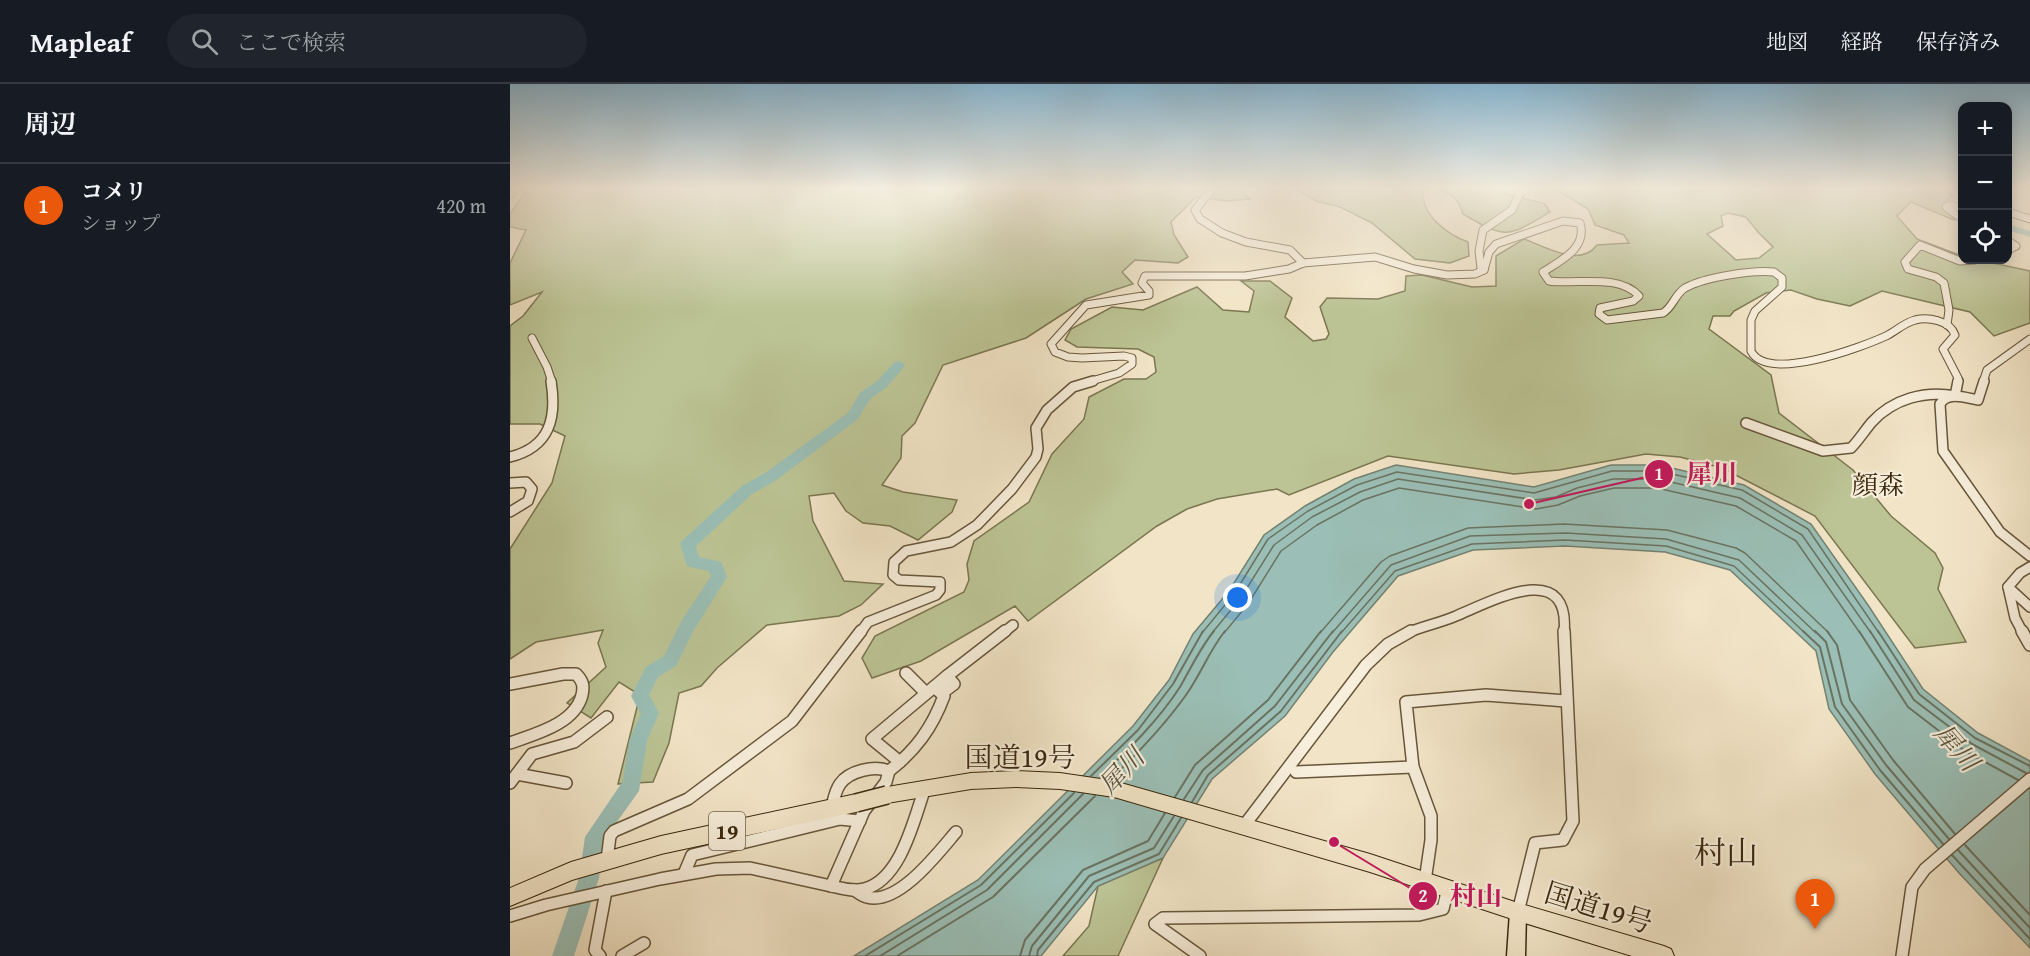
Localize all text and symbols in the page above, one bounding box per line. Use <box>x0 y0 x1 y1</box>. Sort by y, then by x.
search box <box>167 14 587 68</box>
text: Mapleaf <box>30 21 131 62</box>
icon: search <box>188 25 221 58</box>
text: ここで検索 <box>236 26 346 58</box>
text: 地図 <box>1766 26 1808 57</box>
text: 経路 <box>1841 26 1883 57</box>
text: 保存済み <box>1916 26 2000 57</box>
map controls <box>1958 102 2012 264</box>
button: + <box>1958 102 2012 156</box>
text: 周辺 <box>24 104 76 143</box>
button: − <box>1958 156 2012 210</box>
text: コメリ <box>81 175 147 207</box>
text: 1 <box>38 191 49 220</box>
text: 420 m <box>436 191 486 220</box>
text: ショップ <box>81 208 161 237</box>
button: locate <box>1958 210 2012 264</box>
callout: 犀川 <box>1644 452 1750 496</box>
text: 犀川 <box>1686 454 1738 493</box>
text: 1 <box>1654 460 1664 487</box>
district label: 顔森 <box>1852 465 1904 504</box>
your location <box>1223 583 1252 612</box>
water label: 犀川 <box>1925 715 1991 782</box>
street label: 国道19号 <box>965 736 1075 777</box>
water label: 犀川 <box>1089 736 1155 803</box>
road number: 19 <box>709 812 745 850</box>
district label: 村山 <box>1694 829 1758 876</box>
street label: 国道19号 <box>1540 871 1658 943</box>
callout: 村山 <box>1408 874 1514 918</box>
text: 村山 <box>1450 876 1502 915</box>
pin: 1 <box>1796 880 1834 929</box>
text: 2 <box>1418 882 1428 909</box>

